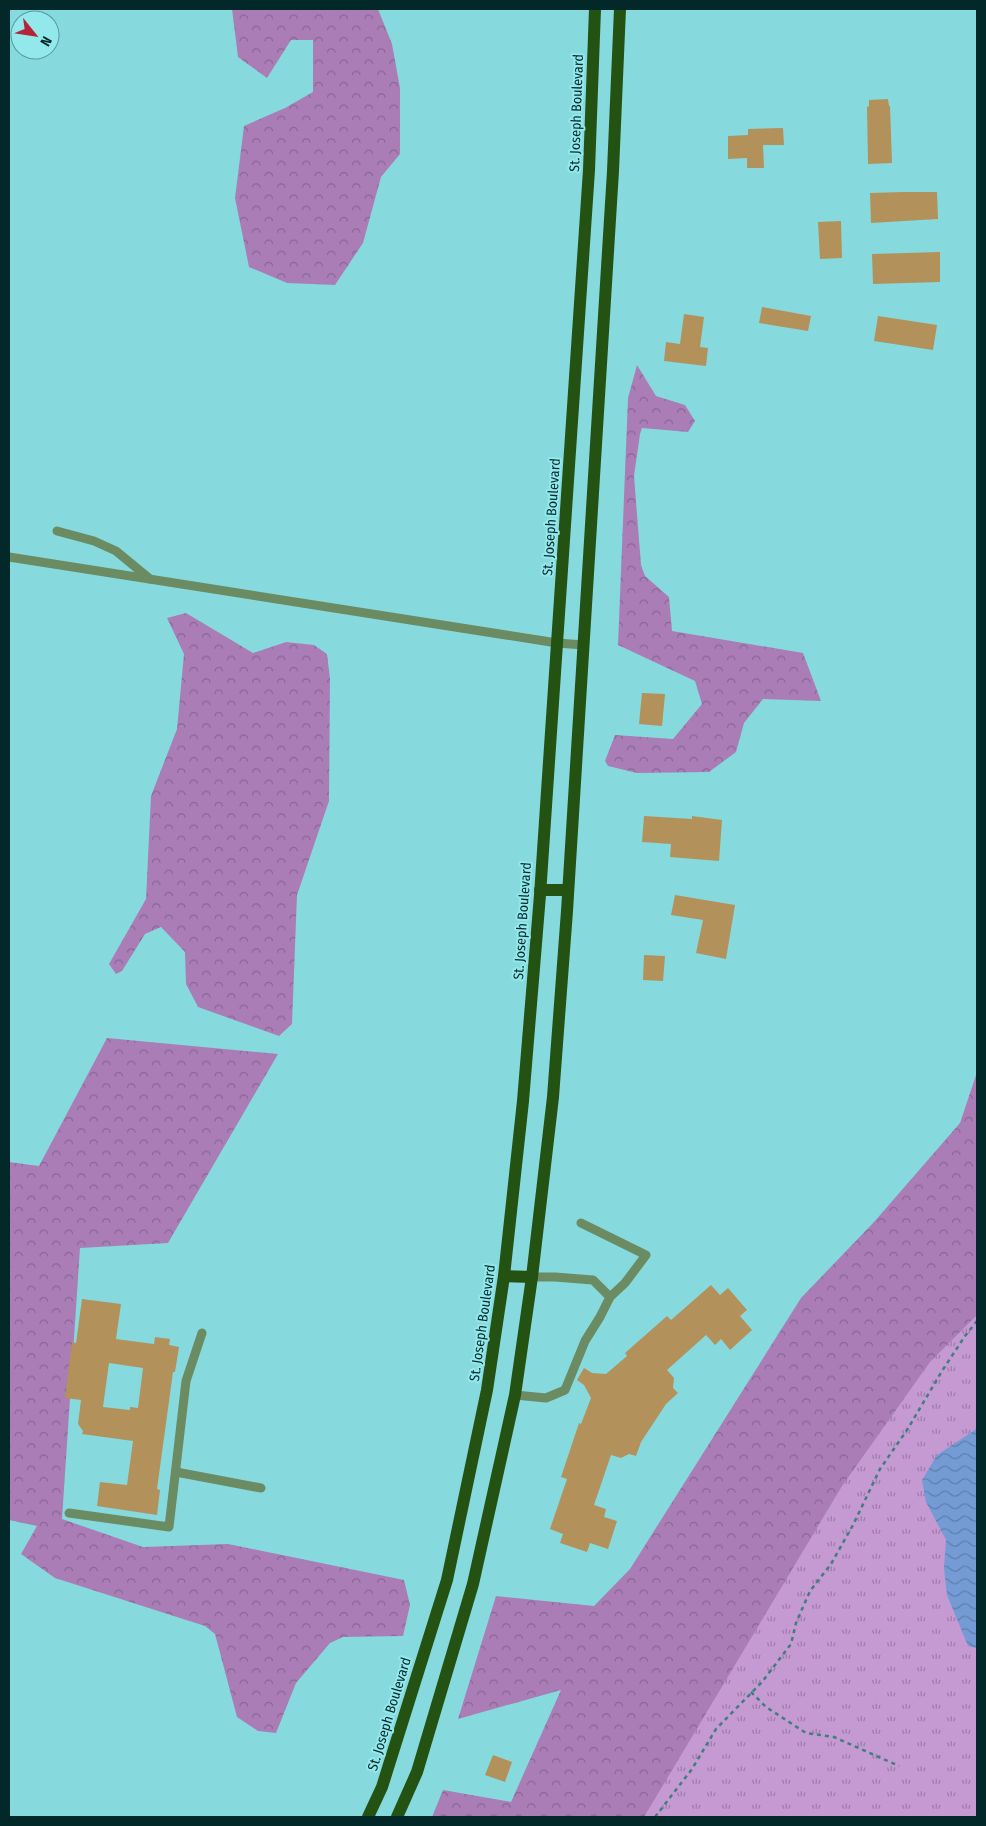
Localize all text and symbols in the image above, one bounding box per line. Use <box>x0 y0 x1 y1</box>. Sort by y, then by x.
north arrow <box>10 10 60 60</box>
text: N <box>36 33 55 49</box>
street label: St. Joseph Boulevard <box>566 54 587 172</box>
street label: St. Joseph Boulevard <box>539 458 564 576</box>
street label: St. Joseph Boulevard <box>510 862 535 980</box>
street label: St. Joseph Boulevard <box>466 1264 499 1383</box>
street label: St. Joseph Boulevard <box>364 1655 415 1773</box>

